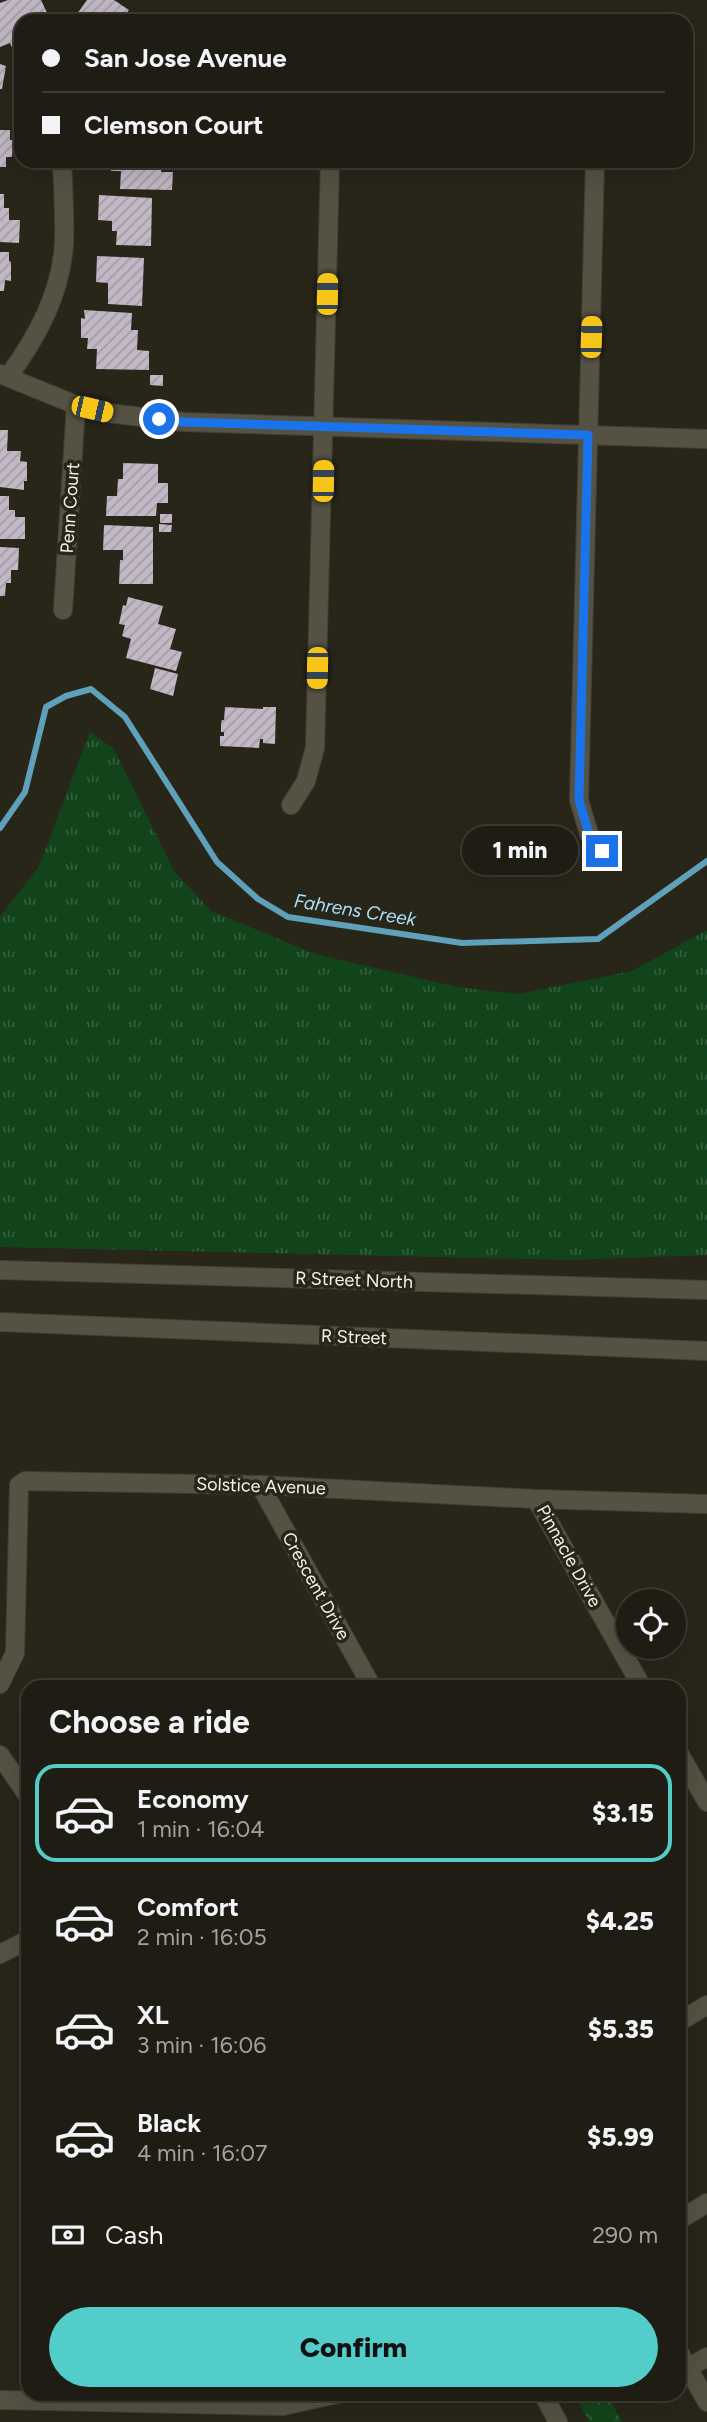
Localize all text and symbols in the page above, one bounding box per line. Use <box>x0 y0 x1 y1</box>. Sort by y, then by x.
text: San Jose Avenue <box>84 42 287 74</box>
text: Clemson Court <box>84 109 264 141</box>
car <box>317 273 338 315</box>
car <box>580 316 603 358</box>
car <box>70 394 115 424</box>
route start <box>143 403 175 435</box>
car <box>313 460 334 502</box>
street label: Penn Court <box>56 462 84 554</box>
car <box>307 647 328 689</box>
callout: 1 min <box>462 826 578 876</box>
route end <box>586 835 618 867</box>
text: 1 min <box>493 836 547 864</box>
water label: Fahrens Creek <box>292 889 418 931</box>
street label: R Street North <box>295 1267 413 1293</box>
street label: R Street <box>321 1325 388 1349</box>
street label: Solstice Avenue <box>196 1473 326 1499</box>
street label: Pinnacle Drive <box>532 1501 606 1611</box>
street label: Crescent Drive <box>277 1528 355 1644</box>
map controls <box>616 1589 686 1659</box>
button: locate <box>616 1589 686 1659</box>
text: Choose a ride <box>49 1703 250 1741</box>
icon: car <box>53 1782 116 1845</box>
text: Economy <box>137 1783 249 1815</box>
text: $3.15 <box>592 1797 654 1829</box>
text: 1 min · 16:04 <box>137 1815 265 1843</box>
icon: car <box>53 1890 116 1953</box>
text: Comfort <box>137 1891 239 1923</box>
text: $4.25 <box>586 1905 654 1937</box>
text: 2 min · 16:05 <box>137 1923 267 1951</box>
icon: car <box>53 1998 116 2061</box>
text: XL <box>137 1999 169 2031</box>
text: $5.35 <box>588 2013 654 2045</box>
text: 3 min · 16:06 <box>137 2031 266 2059</box>
icon: car <box>53 2106 116 2169</box>
text: Black <box>137 2107 201 2139</box>
text: $5.99 <box>587 2121 654 2153</box>
text: 4 min · 16:07 <box>137 2139 267 2167</box>
icon: cash <box>49 2216 87 2254</box>
text: Cash <box>105 2219 164 2251</box>
text: 290 m <box>592 2221 658 2249</box>
button: Confirm <box>49 2307 658 2387</box>

